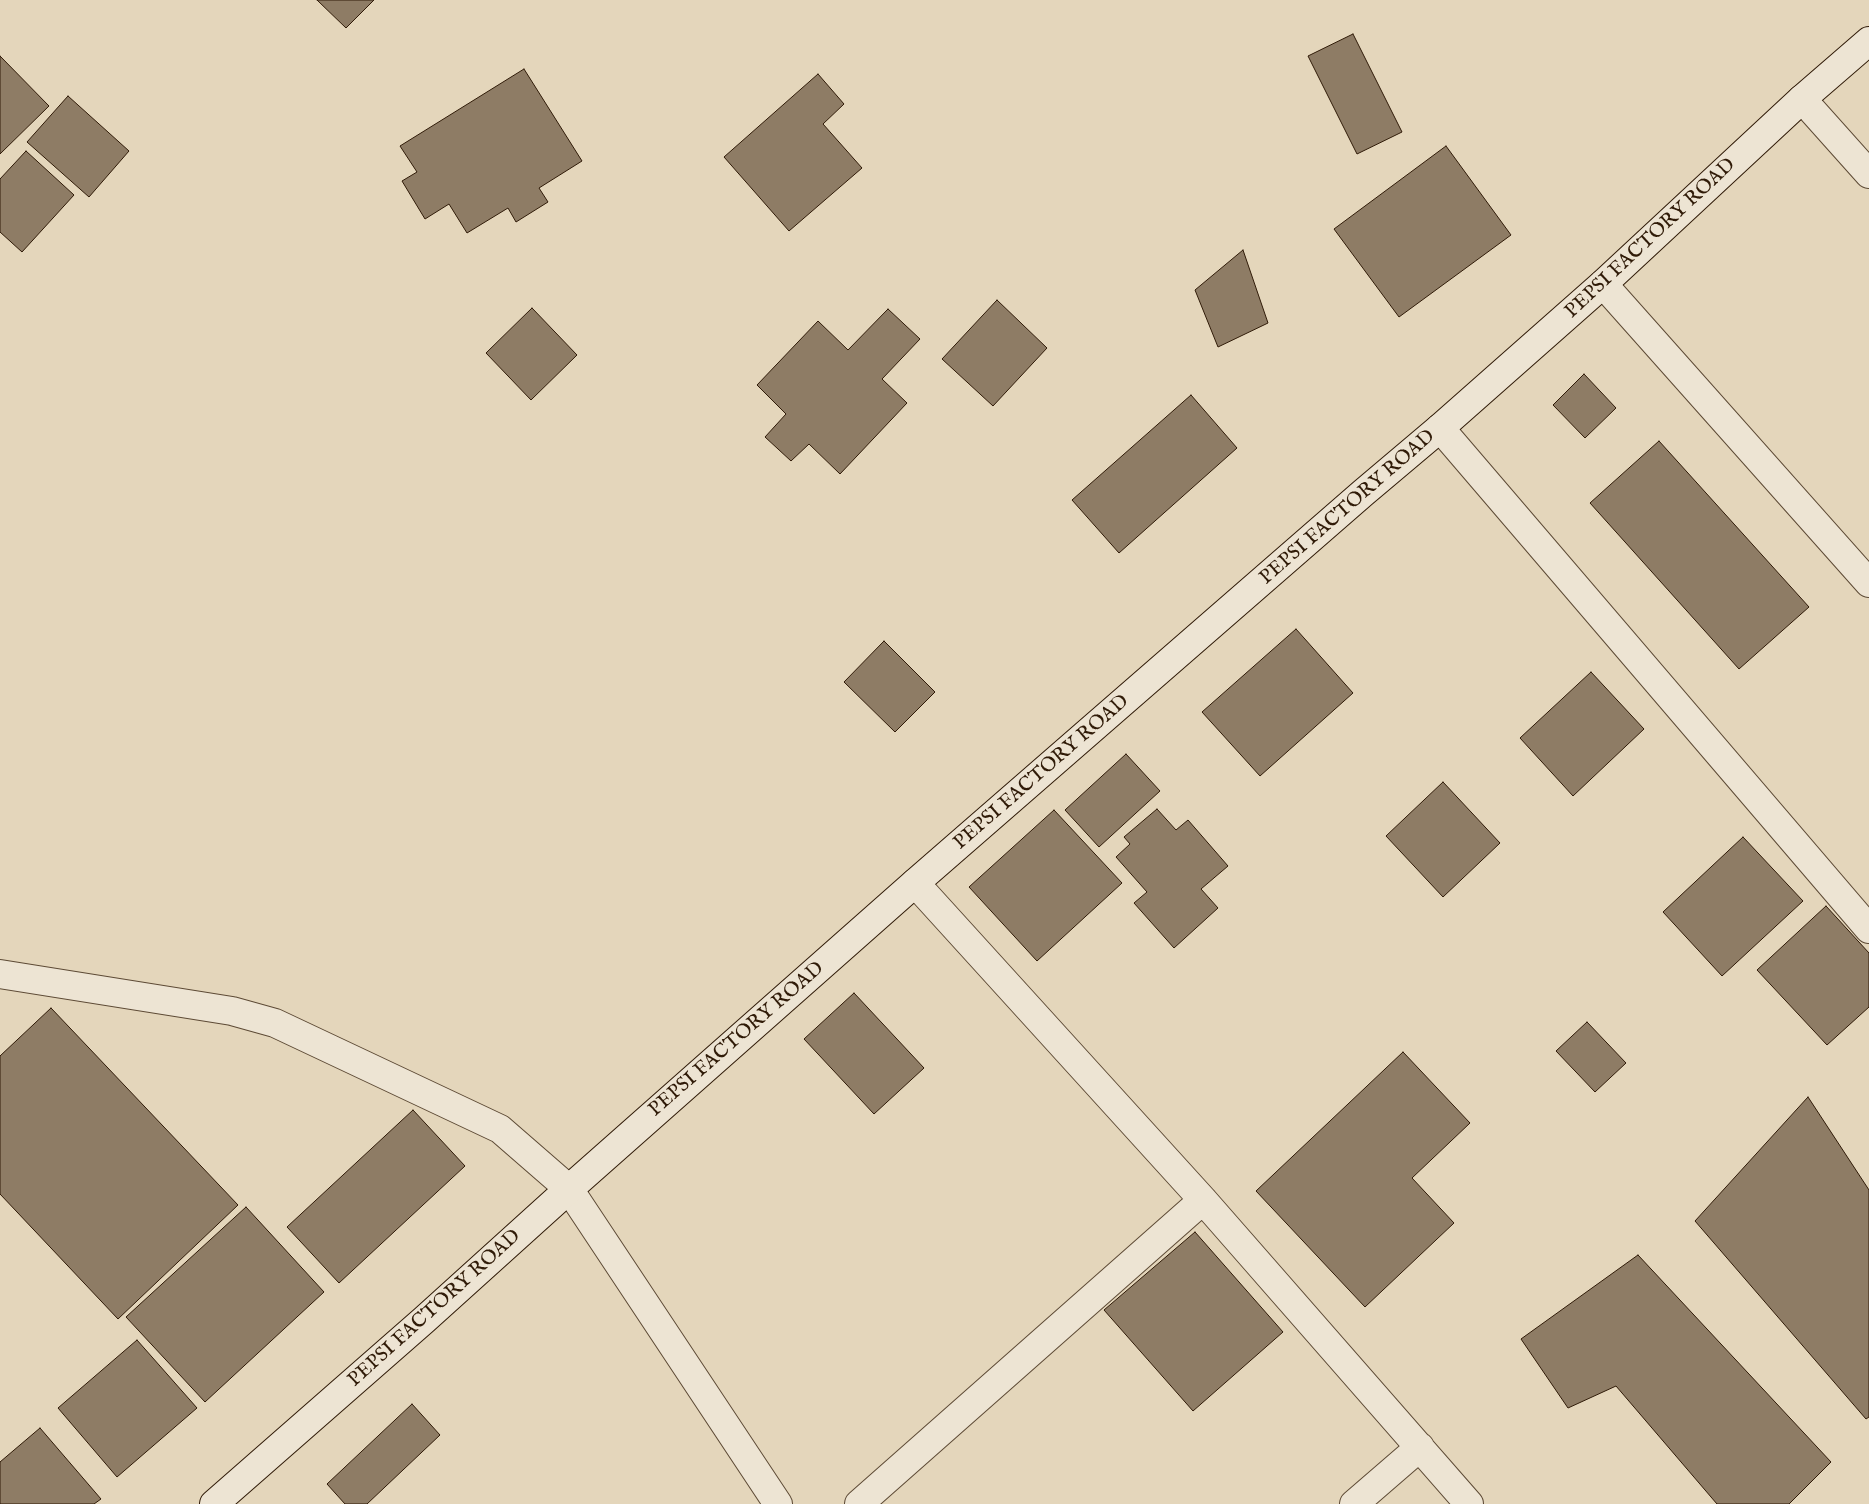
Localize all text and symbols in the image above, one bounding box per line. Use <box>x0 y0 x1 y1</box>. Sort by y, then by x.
street label: PEPSI FACTORY ROAD <box>1561 154 1741 324</box>
street label: PEPSI FACTORY ROAD <box>1256 425 1440 591</box>
street label: PEPSI FACTORY ROAD <box>950 690 1134 856</box>
street label: PEPSI FACTORY ROAD <box>645 957 829 1123</box>
street label: PEPSI FACTORY ROAD <box>344 1225 526 1393</box>

